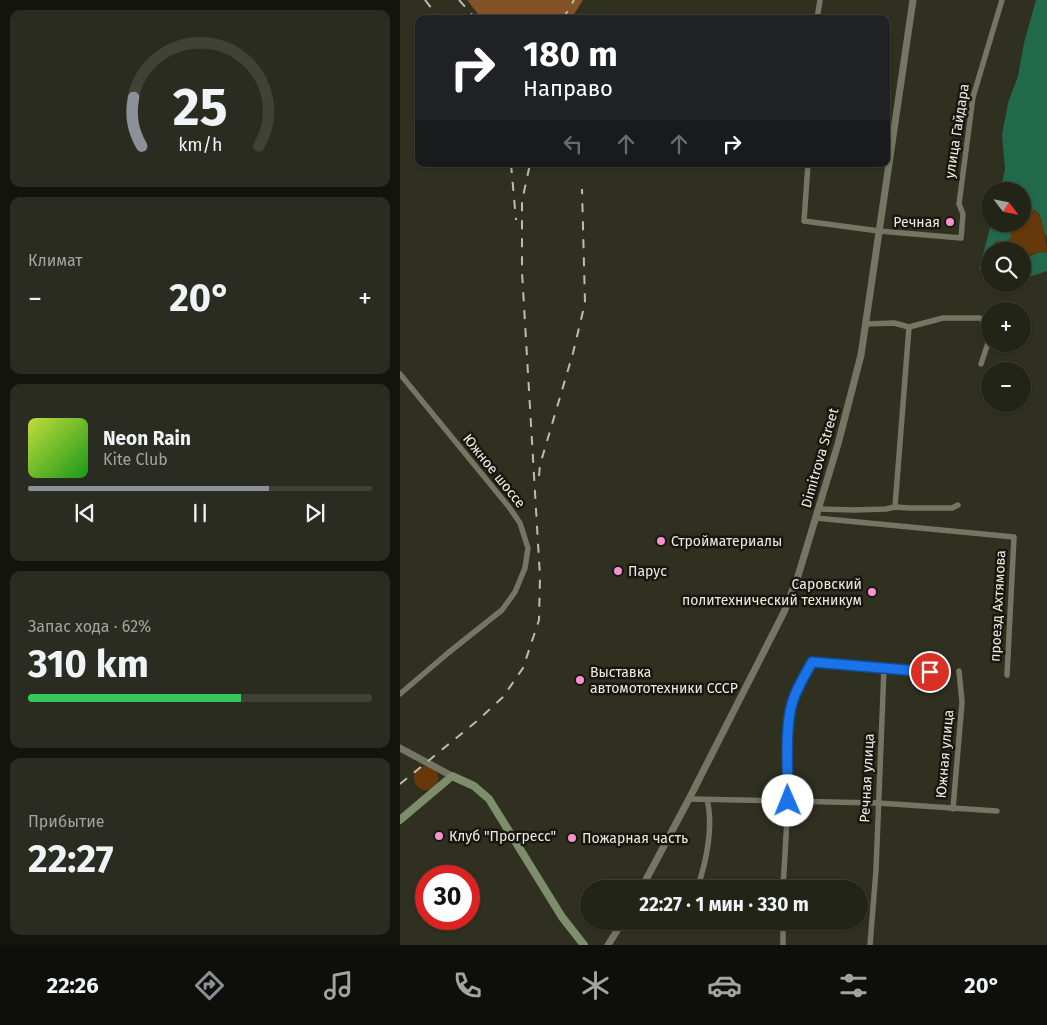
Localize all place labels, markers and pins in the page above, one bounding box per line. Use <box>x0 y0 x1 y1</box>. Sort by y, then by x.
place label: Речная <box>893 214 940 231</box>
marker: Речная <box>944 216 956 228</box>
place label: Стройматериалы <box>671 533 782 550</box>
marker: Стройматериалы <box>655 535 667 547</box>
place label: Парус <box>628 563 667 580</box>
marker: Парус <box>612 565 624 577</box>
place label: Саровский политехнический техникум <box>682 576 862 609</box>
marker: Саровский политехнический техникум <box>866 586 878 598</box>
pin <box>909 651 951 693</box>
place label: Выставка автомототехники СССР <box>590 664 738 697</box>
marker: Выставка автомототехники СССР <box>574 674 586 686</box>
place label: Клуб "Прогресс" <box>449 828 556 845</box>
marker: Клуб "Прогресс" <box>433 830 445 842</box>
place label: Пожарная часть <box>582 830 688 847</box>
marker: Пожарная часть <box>566 832 578 844</box>

